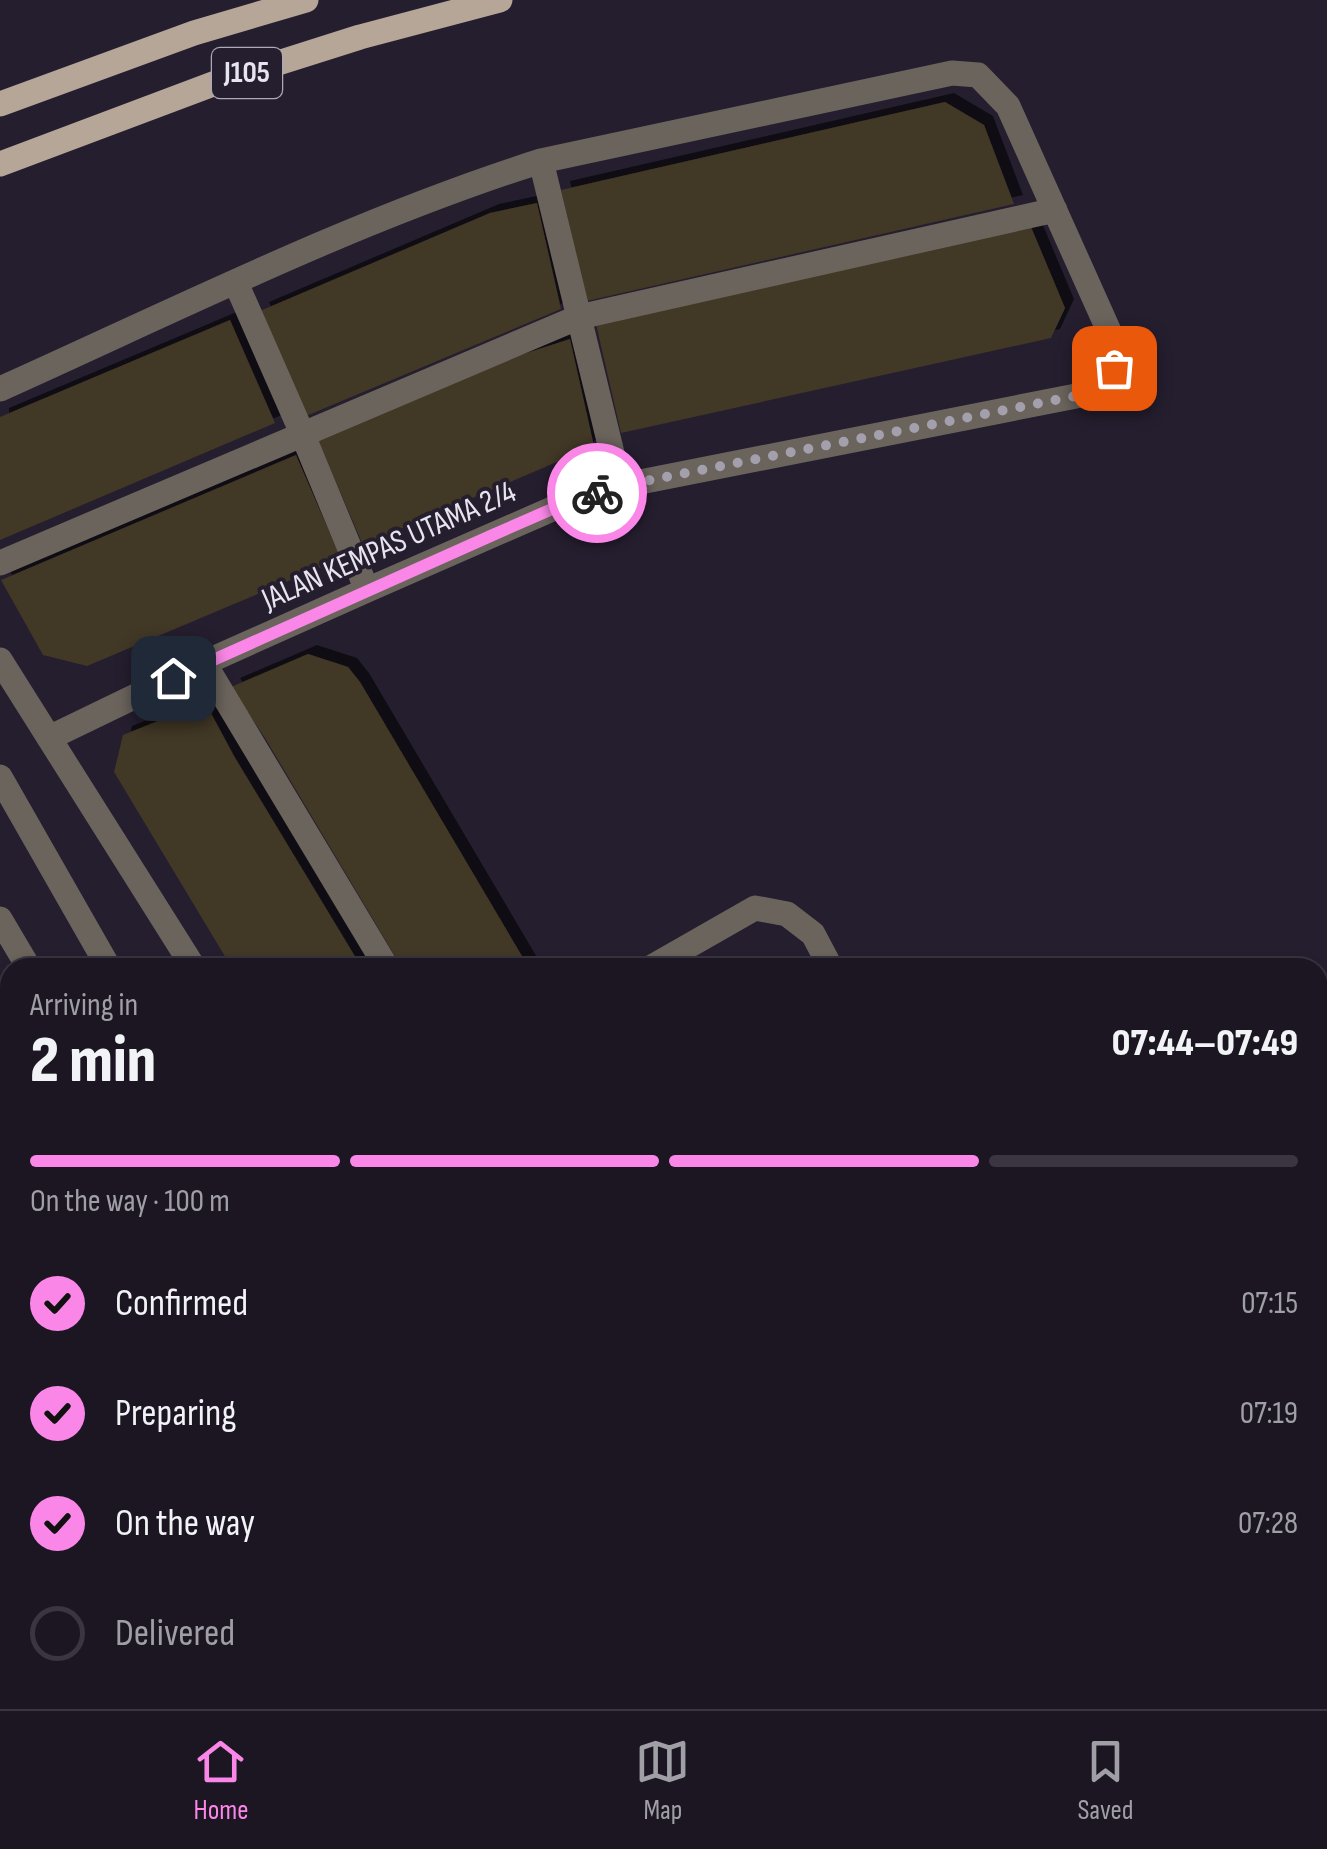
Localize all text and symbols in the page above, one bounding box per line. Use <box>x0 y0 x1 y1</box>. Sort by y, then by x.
road number: J105 <box>212 48 282 98</box>
pin <box>1072 326 1157 411</box>
icon: bag <box>1087 341 1142 396</box>
courier <box>547 443 647 543</box>
icon: bike <box>570 466 625 521</box>
street label: JALAN KEMPAS UTAMA 2/4 <box>255 473 522 620</box>
pin <box>131 636 216 721</box>
icon: home <box>146 651 201 706</box>
text: Arriving in <box>30 986 138 1025</box>
text: 07:44–07:49 <box>1112 1021 1298 1066</box>
text: 2 min <box>30 1023 156 1101</box>
text: On the way · 100 m <box>30 1182 230 1221</box>
icon: check <box>30 1276 85 1331</box>
text: Confirmed <box>115 1281 248 1326</box>
text: 07:15 <box>1241 1284 1298 1323</box>
icon: check <box>30 1386 85 1441</box>
text: Preparing <box>115 1391 236 1436</box>
text: 07:19 <box>1240 1394 1298 1433</box>
icon: check <box>30 1496 85 1551</box>
text: On the way <box>115 1501 255 1546</box>
text: 07:28 <box>1238 1504 1298 1543</box>
text: Delivered <box>115 1611 235 1656</box>
tab: Home <box>193 1734 249 1827</box>
tab: Map <box>635 1734 690 1827</box>
tab: Saved <box>1077 1734 1134 1827</box>

